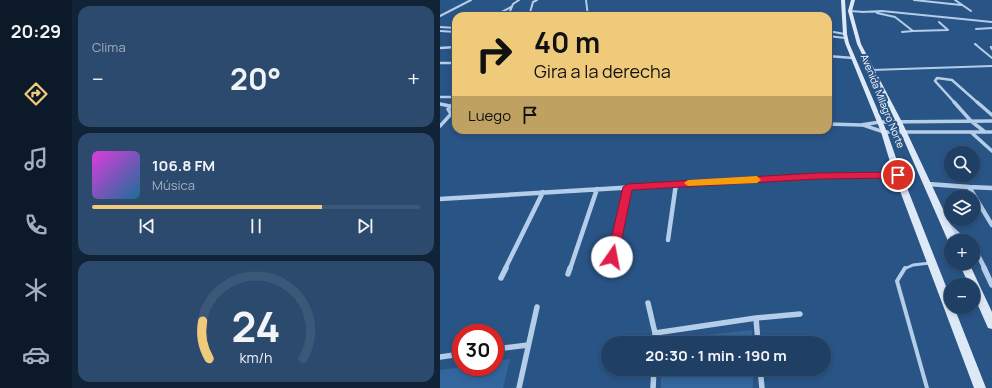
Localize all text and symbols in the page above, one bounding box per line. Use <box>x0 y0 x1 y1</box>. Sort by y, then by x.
text: 20:29 <box>11 19 61 43</box>
text: 40 m <box>534 23 600 61</box>
icon: right <box>468 28 520 80</box>
text: Clima <box>92 38 126 56</box>
street label: Avenida Milagro Norte <box>858 52 908 150</box>
text: 20° <box>230 58 281 99</box>
text: Gira a la derecha <box>534 59 671 83</box>
text: − <box>92 64 104 94</box>
text: + <box>407 64 420 94</box>
icon: directions <box>22 80 50 108</box>
icon: arrive <box>519 104 541 126</box>
text: Luego <box>468 105 511 126</box>
icon: music <box>22 145 50 173</box>
map controls <box>944 146 980 314</box>
button: search <box>944 146 980 182</box>
text: 106.8 FM <box>152 155 215 176</box>
pin <box>881 158 915 192</box>
icon: arrive <box>887 164 909 186</box>
text: Música <box>152 176 195 194</box>
button: layers <box>944 190 980 226</box>
icon: phone <box>22 211 50 239</box>
icon: previous <box>136 215 158 237</box>
icon: pause <box>245 215 267 237</box>
icon: next <box>354 215 376 237</box>
button: + <box>944 234 980 270</box>
position arrow <box>591 236 633 278</box>
icon: climate <box>22 276 50 304</box>
button: − <box>944 278 980 314</box>
text: 24 <box>231 298 281 354</box>
speed limit sign: 30 <box>452 324 504 376</box>
icon: car <box>22 341 50 369</box>
text: 20:30 · 1 min · 190 m <box>645 345 787 366</box>
text: km/h <box>239 348 273 367</box>

